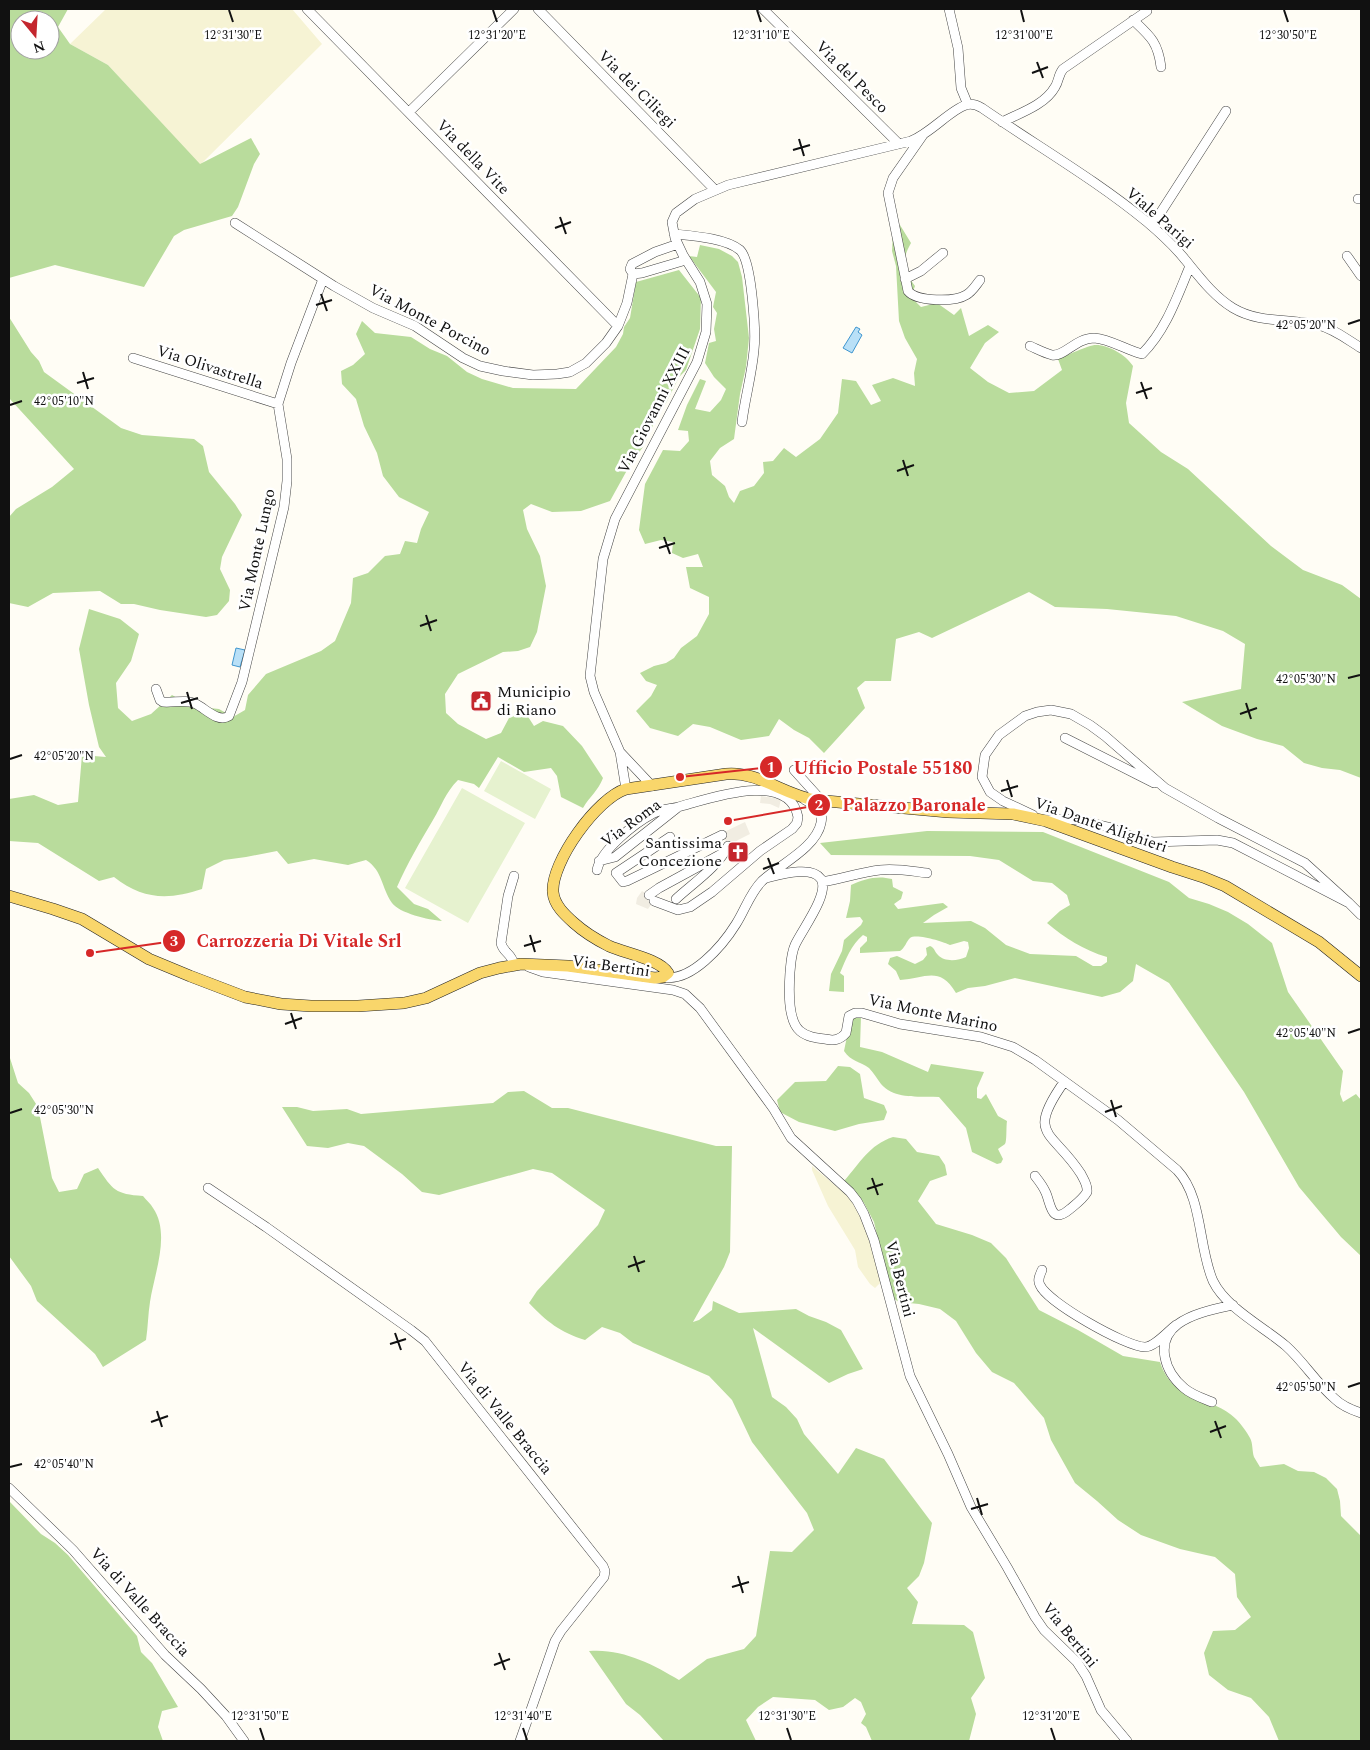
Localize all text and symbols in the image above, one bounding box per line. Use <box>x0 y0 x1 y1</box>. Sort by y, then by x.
north arrow <box>10 10 60 60</box>
text: 12°31'30"E <box>204 26 262 45</box>
text: 12°31'20"E <box>468 26 526 45</box>
text: 12°31'10"E <box>732 26 790 45</box>
text: 12°31'00"E <box>995 26 1053 45</box>
text: 12°30'50"E <box>1259 26 1317 45</box>
text: N <box>30 35 48 59</box>
street label: Via del Pesco <box>810 35 894 119</box>
street label: Via dei Ciliegi <box>592 44 682 134</box>
street label: Via della Vite <box>431 114 515 200</box>
street label: Viale Parigi <box>1120 181 1200 255</box>
street label: Via Monte Porcino <box>365 278 495 362</box>
text: 42°05'20"N <box>1276 316 1336 335</box>
street label: Via Olivastrella <box>154 338 267 396</box>
street label: Via Giovanni XXIII <box>612 342 696 478</box>
text: 42°05'10"N <box>34 392 94 411</box>
street label: Via Monte Lungo <box>232 486 282 614</box>
text: 42°05'30"N <box>1276 670 1336 689</box>
place label: Municipio di Riano <box>497 680 571 722</box>
public building icon: Municipio di Riano <box>469 689 493 713</box>
text: 42°05'20"N <box>34 747 94 766</box>
callout: Ufficio Postale 55180 <box>758 751 982 784</box>
text: Ufficio Postale 55180 <box>794 755 972 782</box>
text: 1 <box>767 756 775 779</box>
callout: Palazzo Baronale <box>807 788 995 821</box>
street label: Via Dante Alighieri <box>1031 791 1171 859</box>
text: Palazzo Baronale <box>842 792 986 819</box>
street label: Via Roma <box>596 793 666 853</box>
text: 2 <box>815 794 823 817</box>
place label: Santissima Concezione <box>639 831 722 873</box>
church icon: Santissima Concezione <box>726 840 750 864</box>
callout: Carrozzeria Di Vitale Srl <box>161 924 411 957</box>
text: Carrozzeria Di Vitale Srl <box>196 928 402 955</box>
text: 3 <box>170 930 178 953</box>
street label: Via Bertini <box>571 949 651 983</box>
street label: Via Monte Marino <box>866 988 1000 1038</box>
text: 42°05'40"N <box>1276 1024 1336 1043</box>
text: 42°05'30"N <box>34 1101 94 1120</box>
street label: Via Bertini <box>879 1238 921 1320</box>
street label: Via di Valle Braccia <box>452 1356 558 1480</box>
text: 42°05'50"N <box>1276 1378 1336 1397</box>
text: 42°05'40"N <box>34 1455 94 1474</box>
street label: Via di Valle Braccia <box>84 1542 196 1662</box>
street label: Via Bertini <box>1036 1597 1104 1673</box>
text: 12°31'50"E <box>231 1707 289 1726</box>
text: 12°31'40"E <box>494 1707 552 1726</box>
text: 12°31'30"E <box>758 1707 816 1726</box>
text: 12°31'20"E <box>1022 1707 1080 1726</box>

